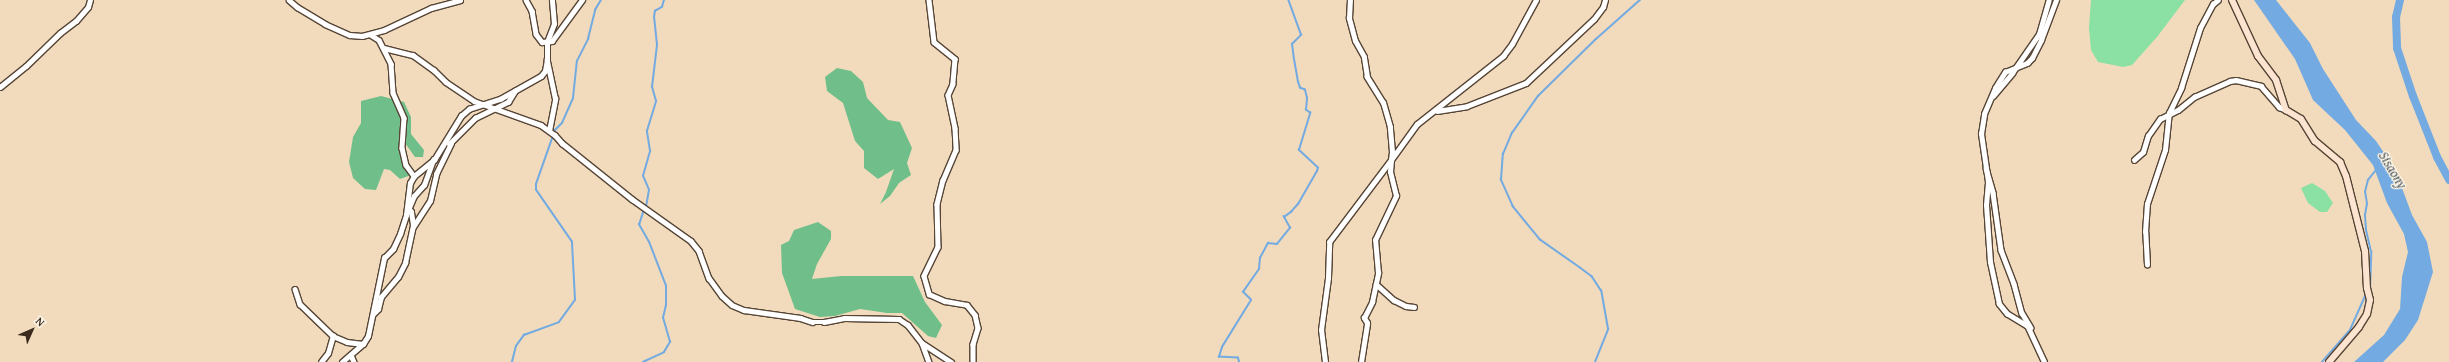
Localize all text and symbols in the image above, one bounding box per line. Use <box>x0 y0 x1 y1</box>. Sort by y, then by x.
water label: Sisaony <box>2375 148 2411 192</box>
north arrow <box>12 310 52 350</box>
text: N <box>32 313 49 330</box>

